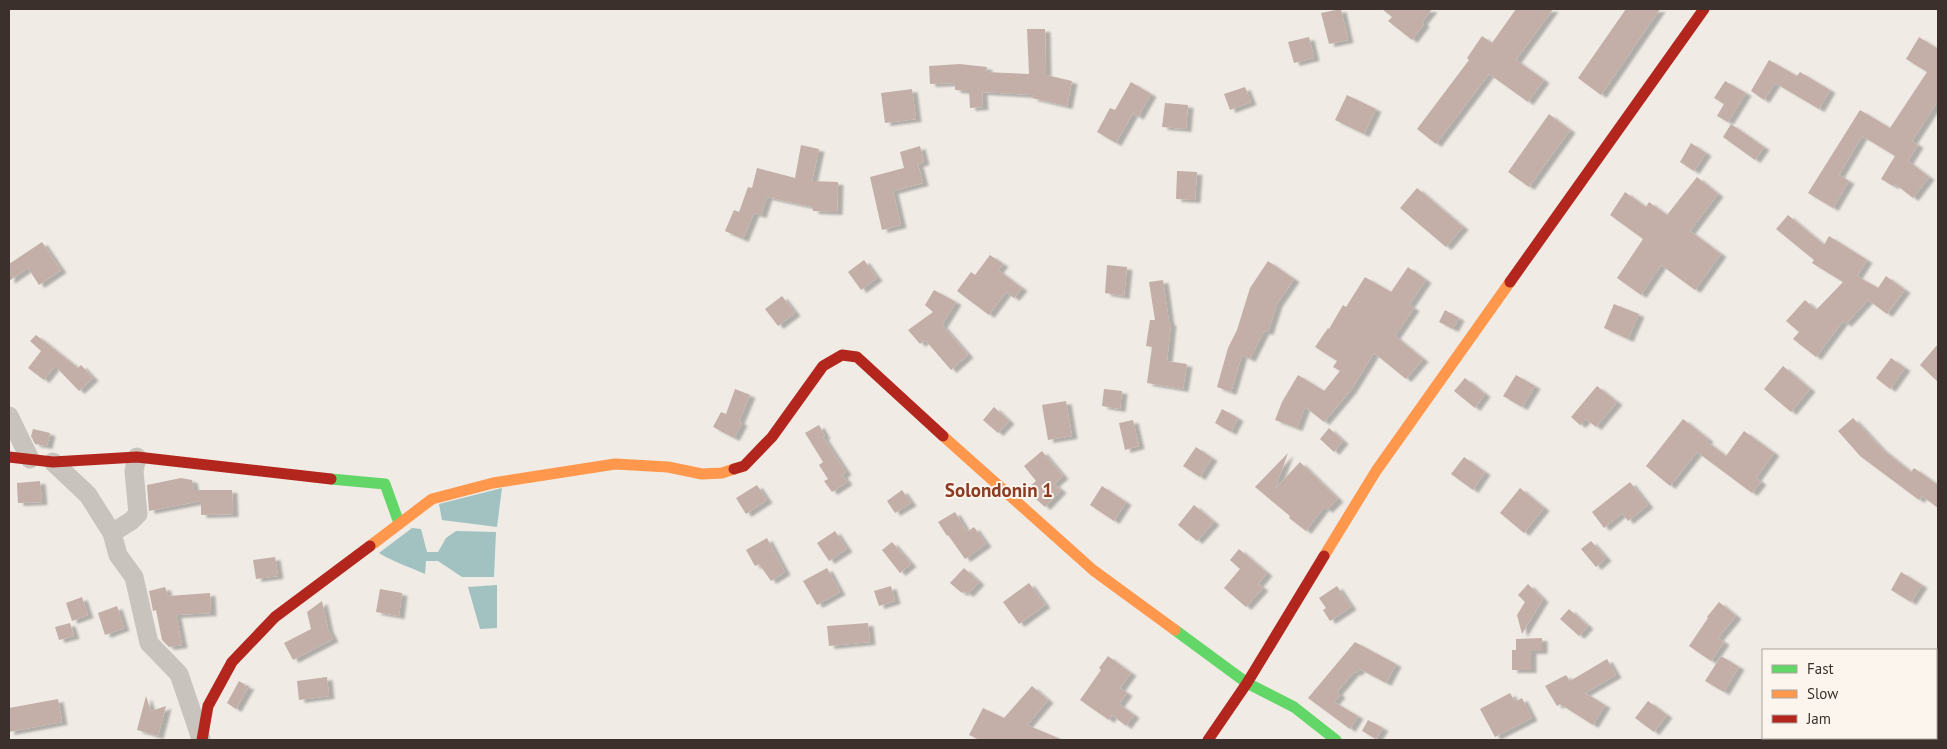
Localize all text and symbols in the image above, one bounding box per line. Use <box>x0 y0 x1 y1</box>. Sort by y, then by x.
district label: Solondonin 1 <box>945 478 1053 502</box>
legend <box>1762 649 1937 739</box>
text: Fast <box>1807 659 1834 678</box>
text: Slow <box>1807 684 1838 703</box>
text: Jam <box>1806 709 1831 728</box>

